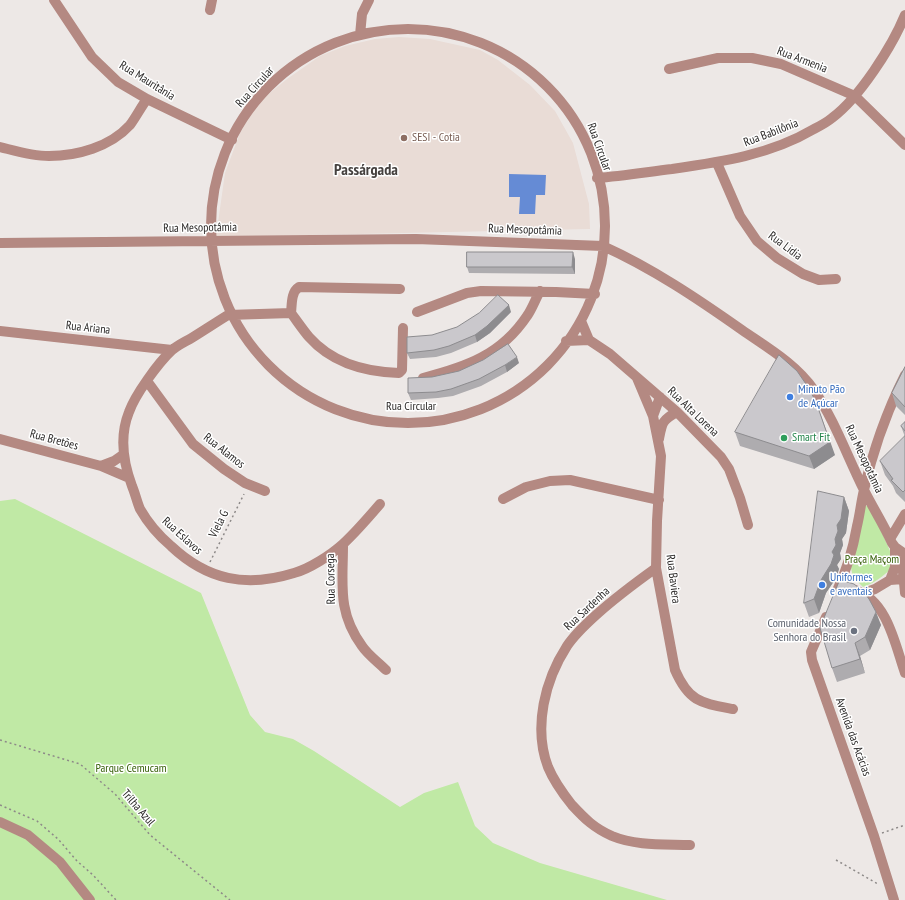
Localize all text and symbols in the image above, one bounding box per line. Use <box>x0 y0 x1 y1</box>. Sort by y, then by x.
street label: Rua Armenia <box>775 44 829 76</box>
street label: Rua Mauritânia <box>117 58 177 104</box>
street label: Rua Circular <box>233 64 277 110</box>
street label: Rua Babilônia <box>742 116 800 150</box>
street label: Rua Circular <box>584 121 614 173</box>
place label: SESI - Cotia <box>412 131 460 145</box>
marker: SESI - Cotia <box>399 133 409 143</box>
district label: Passárgada <box>334 160 398 180</box>
street label: Rua Mesopotâmia <box>163 220 237 236</box>
street label: Rua Mesopotâmia <box>488 222 562 238</box>
street label: Rua Lidia <box>765 229 805 263</box>
street label: Rua Ariana <box>65 319 111 337</box>
place label: Minuto Pão de Açúcar <box>798 383 845 411</box>
street label: Rua Alta Lorena <box>664 384 722 440</box>
marker: Minuto Pão de Açúcar <box>785 392 795 402</box>
street label: Rua Circular <box>386 400 436 414</box>
street label: Rua Mesopotâmia <box>842 422 886 496</box>
street label: Rua Bretões <box>28 427 80 453</box>
street label: Rua Alamos <box>200 430 248 472</box>
place label: Smart Fit <box>792 431 830 445</box>
marker: Smart Fit <box>779 433 789 443</box>
street label: Viela G <box>206 508 232 540</box>
street label: Rua Eslavos <box>159 514 205 558</box>
street label: Rua Corsega <box>323 553 339 605</box>
park label: Praça Maçom <box>845 553 899 567</box>
street label: Rua Baviera <box>663 554 683 604</box>
place label: Uniformes e aventais <box>830 571 872 599</box>
marker: Uniformes e aventais <box>817 580 827 590</box>
street label: Rua Sardenha <box>561 584 613 634</box>
place label: Comunidade Nossa Senhora do Brasil <box>768 617 846 645</box>
marker: Comunidade Nossa Senhora do Brasil <box>849 626 859 636</box>
street label: Avenida das Acácias <box>832 696 874 778</box>
park label: Parque Cemucam <box>95 762 167 776</box>
street label: Trilha Azul <box>118 787 158 829</box>

